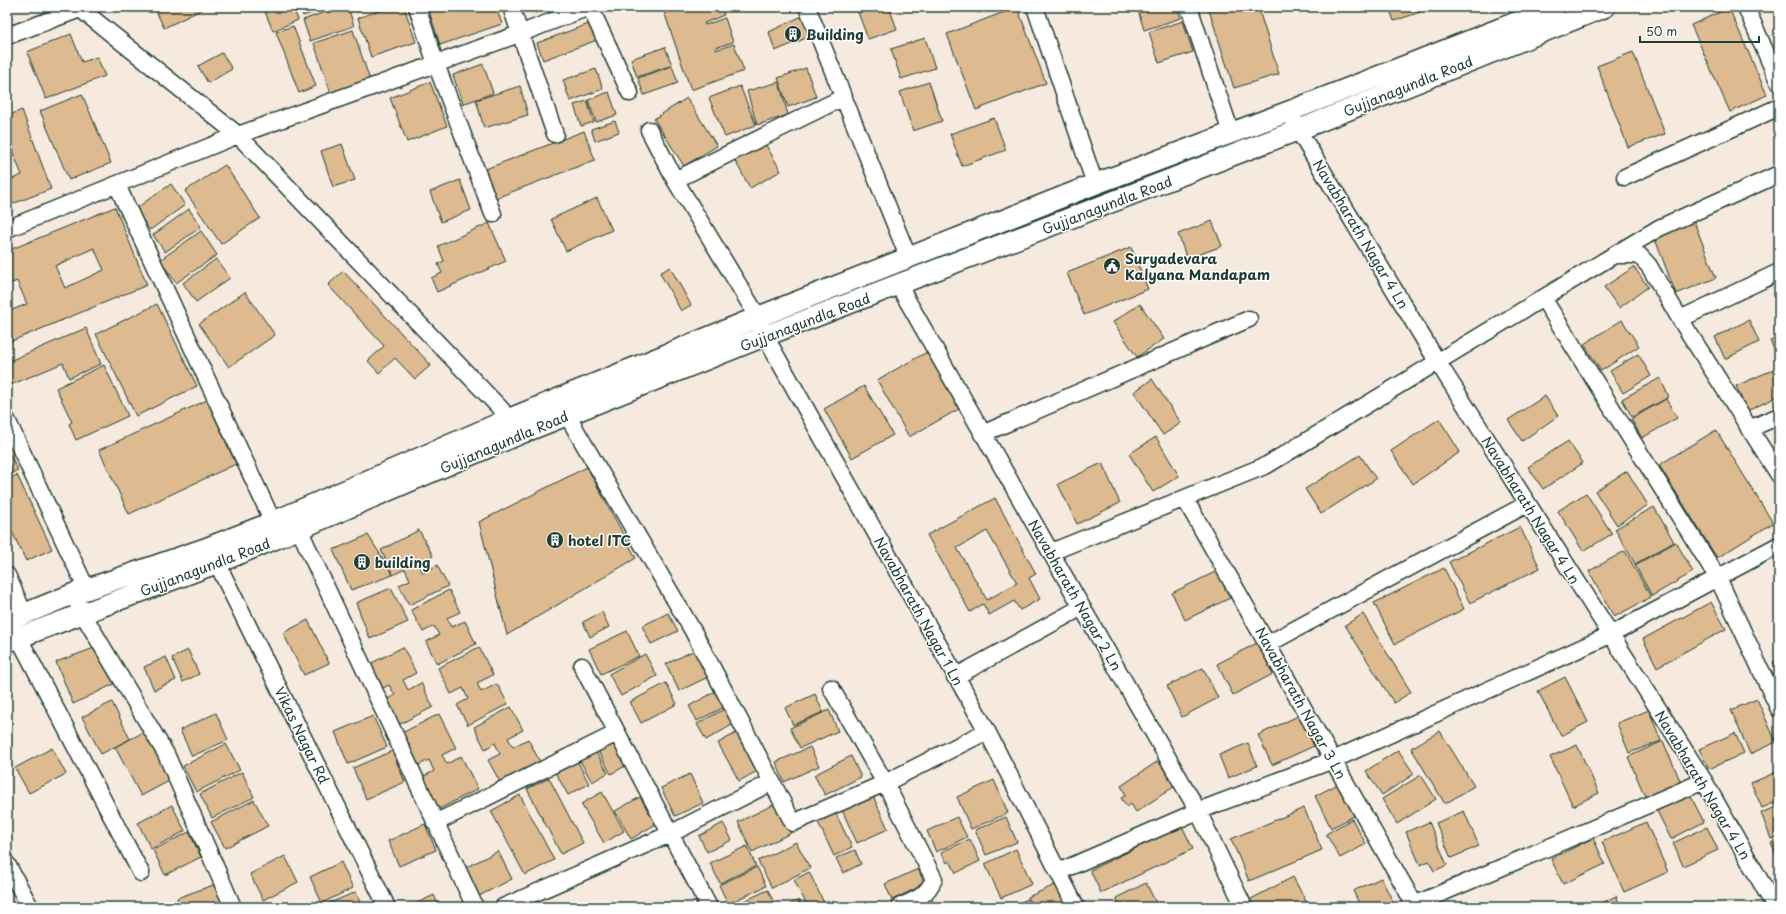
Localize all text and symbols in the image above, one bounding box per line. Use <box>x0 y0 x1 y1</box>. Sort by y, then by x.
scale bar <box>1640 18 1759 44</box>
text: 50 m <box>1646 22 1677 40</box>
building icon: Building <box>783 24 803 44</box>
place label: Building <box>806 24 864 45</box>
street label: Gujjanagundla Road <box>1340 50 1476 122</box>
street label: Navabharath Nagar 4 Ln <box>1308 155 1414 313</box>
street label: Gujjanagundla Road <box>1039 170 1175 240</box>
place label: Suryadevara Kalyana Mandapam <box>1125 248 1270 285</box>
public building icon: Suryadevara Kalyana Mandapam <box>1102 256 1122 276</box>
street label: Gujjanagundla Road <box>737 287 873 357</box>
street label: Gujjanagundla Road <box>436 405 572 479</box>
street label: Navabharath Nagar 4 Ln <box>1477 432 1585 588</box>
street label: Navabharath Nagar 2 Ln <box>1023 516 1127 674</box>
building icon: hotel ITC <box>545 530 565 550</box>
place label: hotel ITC <box>568 530 631 551</box>
street label: Gujjanagundla Road <box>137 532 273 602</box>
street label: Navabharath Nagar 1 Ln <box>869 533 969 689</box>
building icon: building <box>352 552 372 572</box>
place label: building <box>375 552 430 573</box>
street label: Navabharath Nagar 3 Ln <box>1250 623 1352 783</box>
street label: Vikas Nagar Rd <box>269 683 335 787</box>
street label: Navabharath Nagar 4 Ln <box>1650 706 1756 864</box>

